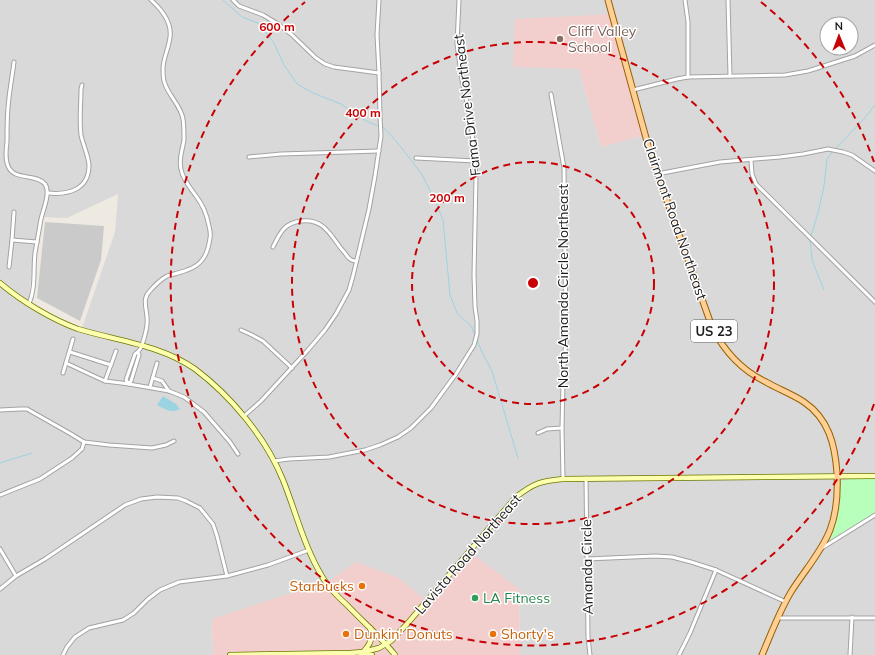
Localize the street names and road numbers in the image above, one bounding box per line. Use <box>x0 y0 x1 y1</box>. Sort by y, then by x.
street label: Fama Drive Northeast <box>449 33 485 177</box>
street label: Clairmont Road Northeast <box>639 136 711 302</box>
street label: North Amanda Circle Northeast <box>554 184 572 388</box>
road number: US 23 <box>691 320 737 342</box>
street label: Lavista Road Northeast <box>411 490 525 618</box>
street label: Amanda Circle <box>577 519 597 615</box>

